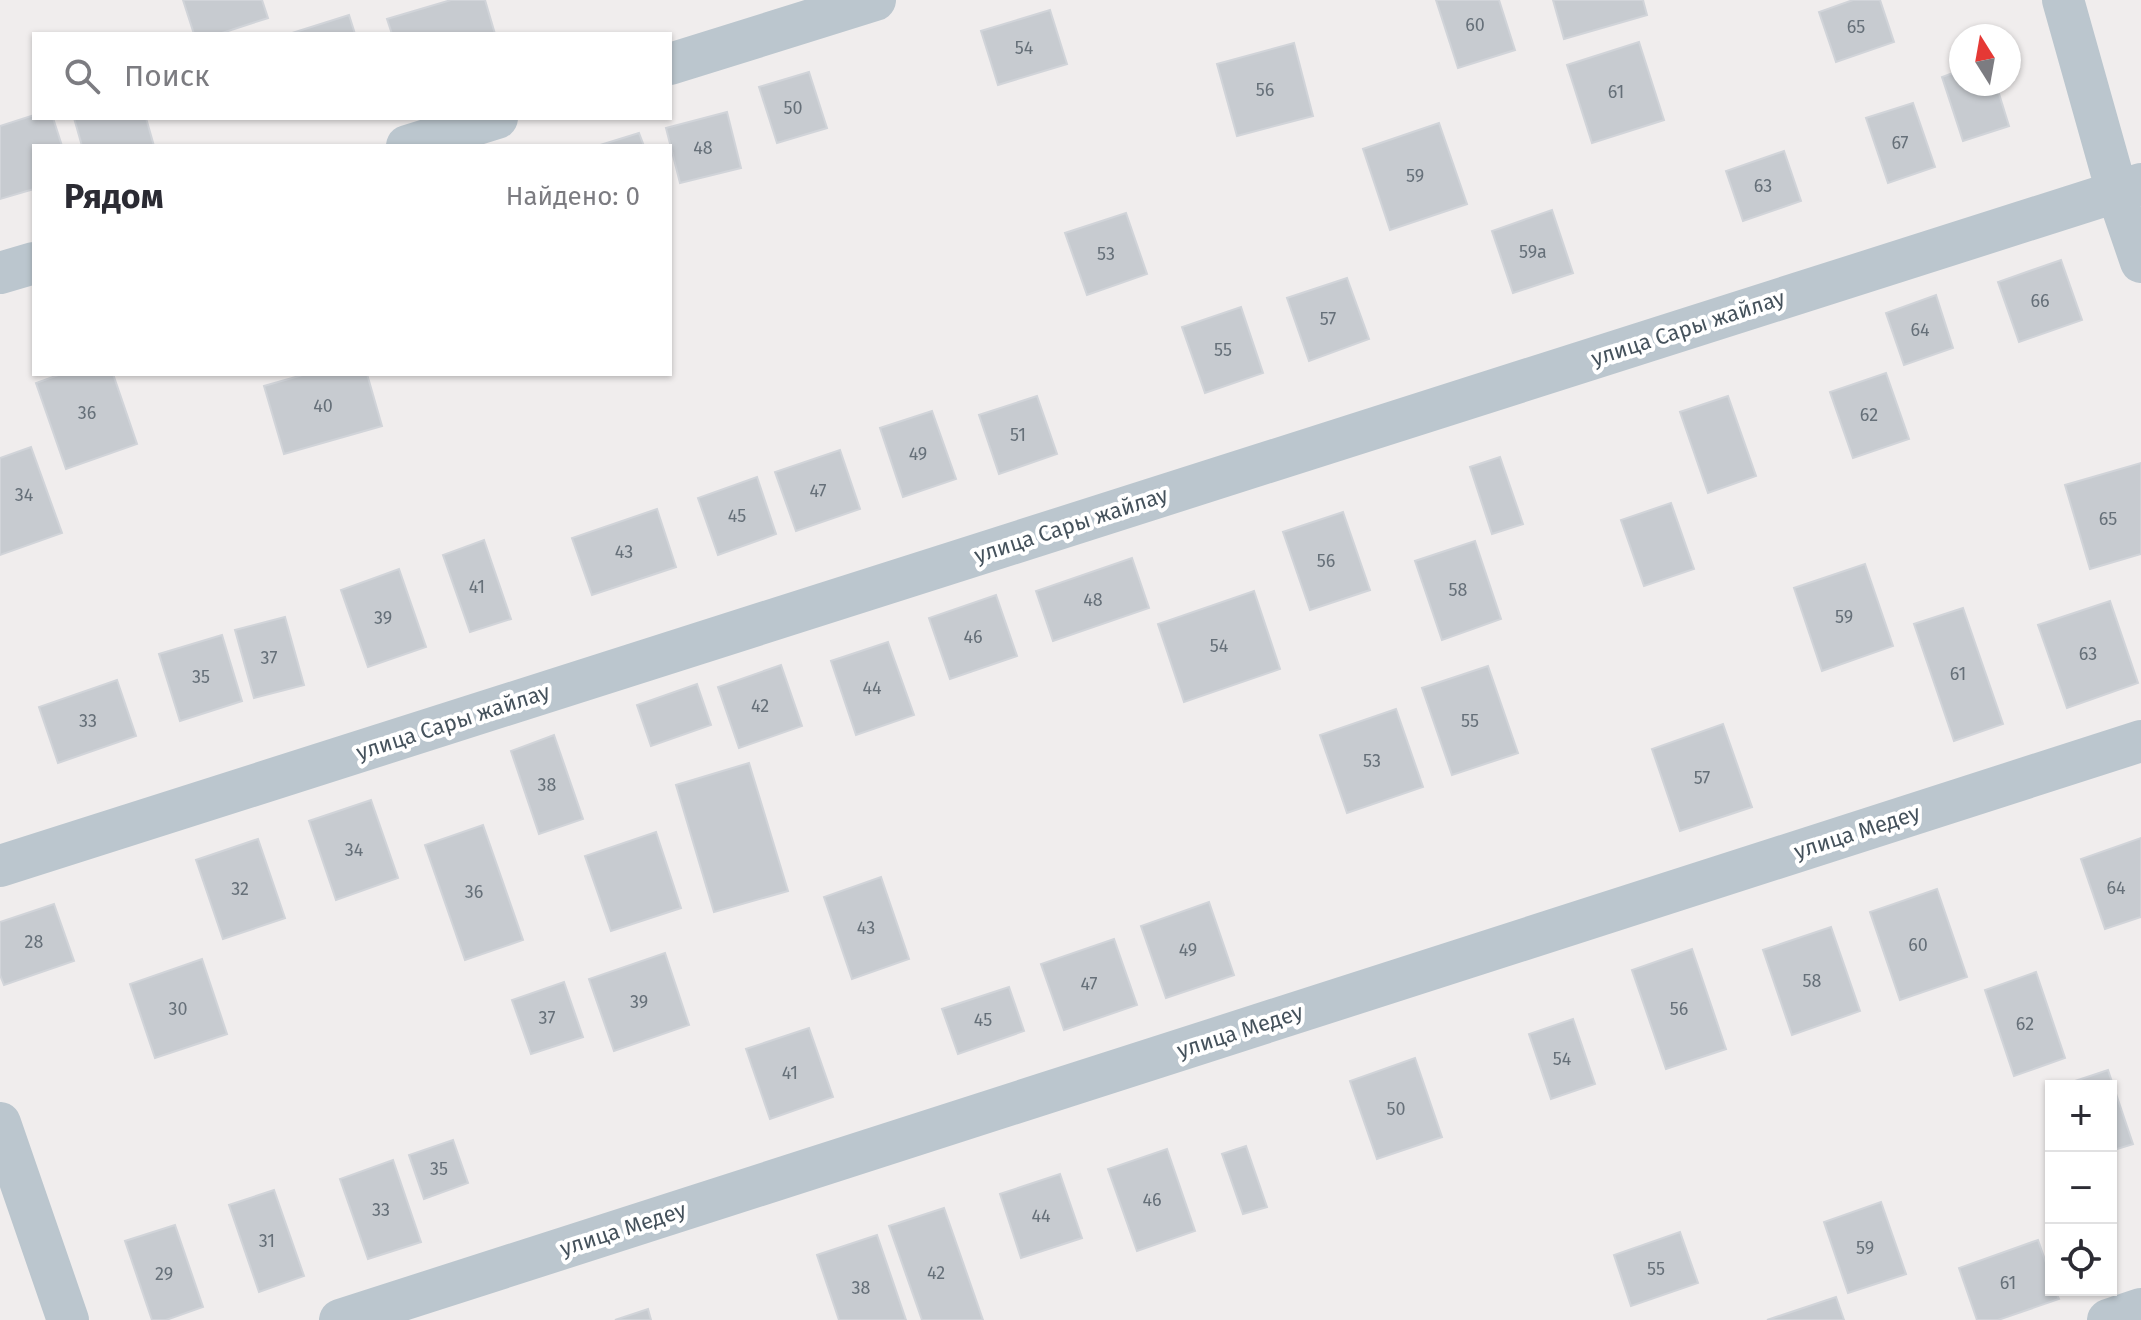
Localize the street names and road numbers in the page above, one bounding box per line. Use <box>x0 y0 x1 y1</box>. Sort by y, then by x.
street label: улица Сары жайлау <box>1588 284 1788 372</box>
street label: улица Сары жайлау <box>971 481 1171 569</box>
street label: улица Сары жайлау <box>353 678 553 766</box>
street label: улица Медеу <box>1791 799 1924 865</box>
street label: улица Медеу <box>1174 998 1307 1064</box>
street label: улица Медеу <box>557 1196 690 1262</box>

